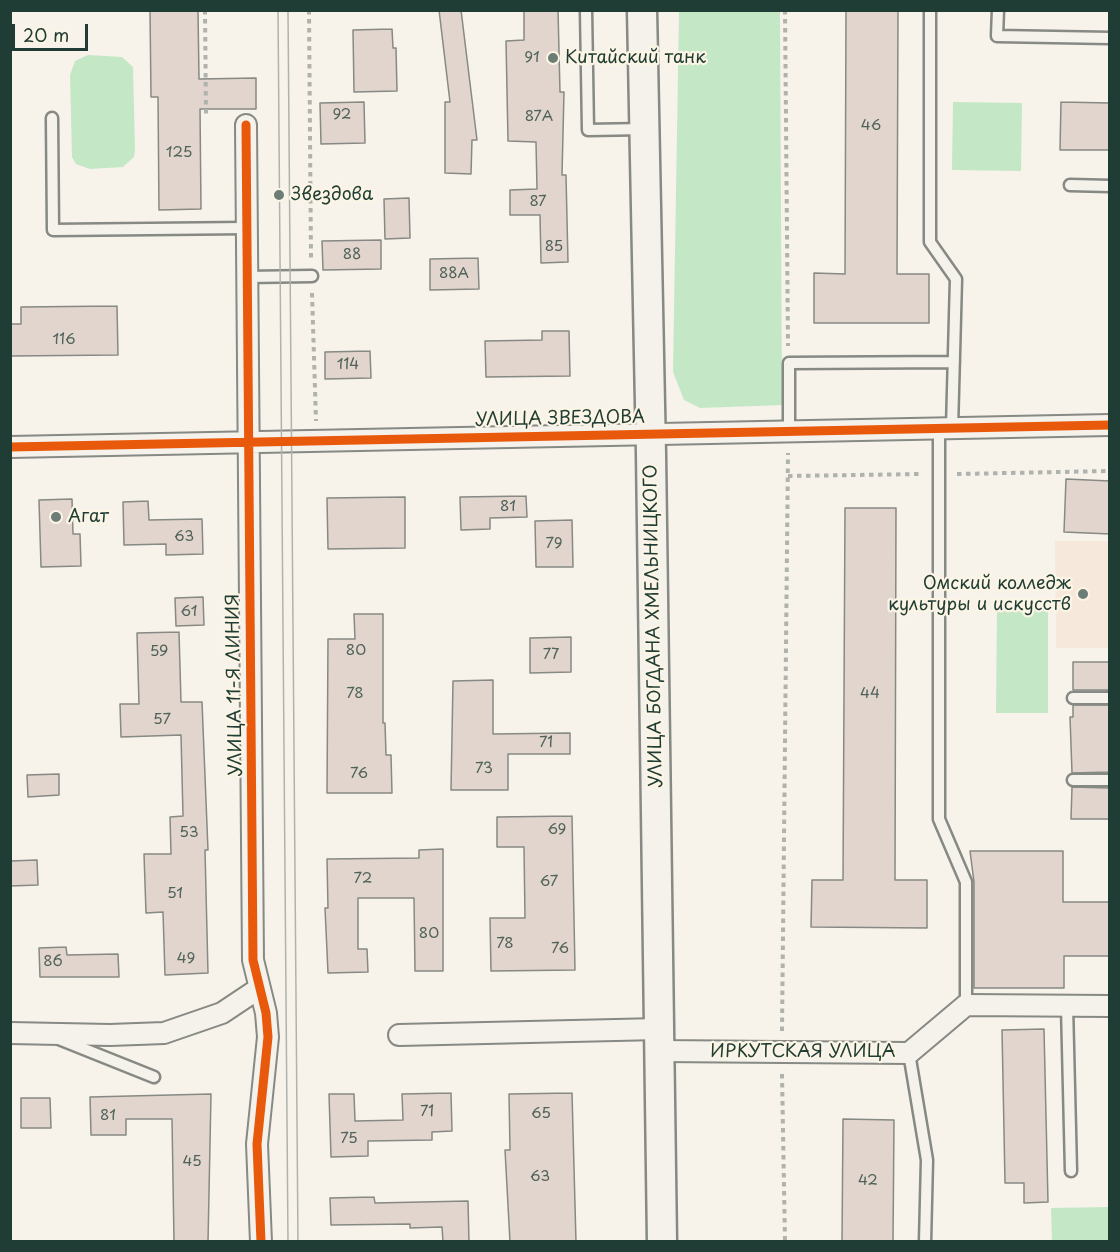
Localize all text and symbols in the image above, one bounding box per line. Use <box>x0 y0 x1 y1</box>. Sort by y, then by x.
scale bar <box>15 12 92 50</box>
text: 20 m <box>23 21 69 48</box>
place label: Китайский танк <box>565 47 706 69</box>
house number: 91 <box>524 49 540 67</box>
marker: Китайский танк <box>546 51 560 65</box>
house number: 92 <box>333 106 351 124</box>
house number: 87А <box>525 108 553 126</box>
house number: 46 <box>861 117 881 135</box>
house number: 125 <box>166 144 192 162</box>
place label: Звездова <box>291 184 373 206</box>
marker: Звездова <box>272 188 286 202</box>
house number: 87 <box>529 193 547 211</box>
house number: 85 <box>545 238 563 256</box>
house number: 88 <box>343 246 361 264</box>
house number: 88А <box>439 265 469 283</box>
house number: 116 <box>52 331 76 349</box>
house number: 114 <box>337 356 359 374</box>
street label: УЛИЦА ЗВЕЗДОВА <box>475 407 645 431</box>
street label: УЛИЦА БОГДАНА ХМЕЛЬНИЦКОГО <box>640 464 668 788</box>
house number: 81 <box>500 498 516 516</box>
place label: Агат <box>68 506 109 528</box>
marker: Агат <box>49 510 63 524</box>
house number: 63 <box>174 528 194 546</box>
house number: 79 <box>545 535 563 553</box>
place label: Омский колледж культуры и искусств <box>888 573 1071 616</box>
marker: Омский колледж культуры и искусств <box>1076 587 1090 601</box>
street label: УЛИЦА 11-Я ЛИНИЯ <box>223 594 247 776</box>
house number: 61 <box>181 603 197 621</box>
house number: 80 <box>346 642 366 660</box>
house number: 59 <box>150 643 168 661</box>
house number: 77 <box>543 646 559 664</box>
house number: 78 <box>346 685 364 703</box>
house number: 44 <box>860 685 880 703</box>
house number: 57 <box>153 711 171 729</box>
house number: 71 <box>539 734 553 752</box>
house number: 73 <box>475 760 493 778</box>
house number: 76 <box>350 765 368 783</box>
house number: 69 <box>548 821 566 839</box>
house number: 53 <box>179 824 199 842</box>
house number: 72 <box>354 870 372 888</box>
house number: 67 <box>540 873 558 891</box>
house number: 51 <box>167 885 183 903</box>
house number: 80 <box>419 925 439 943</box>
house number: 78 <box>496 935 514 953</box>
house number: 76 <box>551 940 569 958</box>
house number: 49 <box>177 950 195 968</box>
house number: 86 <box>43 953 63 971</box>
street label: ИРКУТСКАЯ УЛИЦА <box>710 1041 896 1063</box>
house number: 71 <box>420 1103 434 1121</box>
house number: 65 <box>531 1105 551 1123</box>
house number: 81 <box>100 1107 116 1125</box>
house number: 75 <box>340 1130 358 1148</box>
house number: 45 <box>182 1153 202 1171</box>
house number: 63 <box>530 1168 550 1186</box>
house number: 42 <box>858 1172 878 1190</box>

